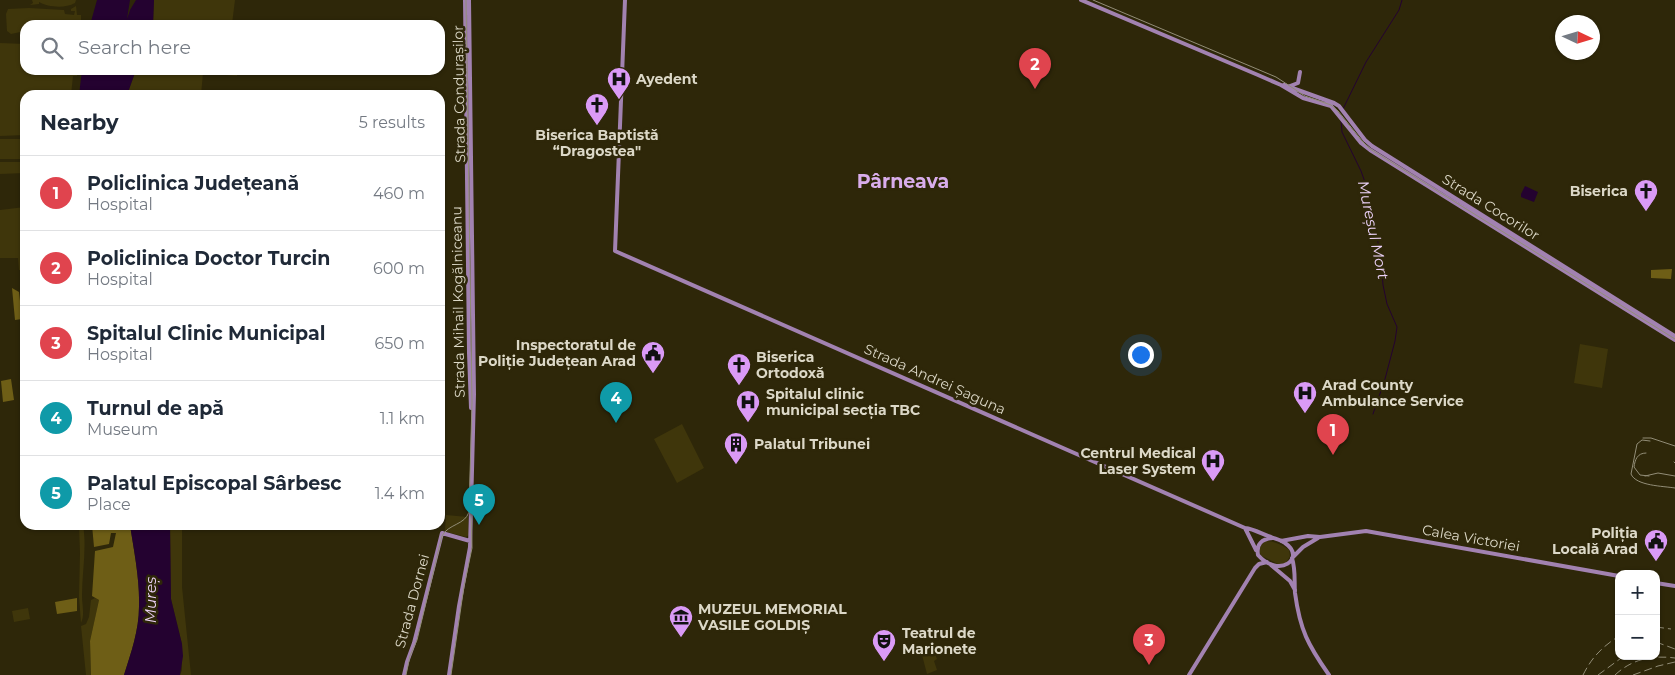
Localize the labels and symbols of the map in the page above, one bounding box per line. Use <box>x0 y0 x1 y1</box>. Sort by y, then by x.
north arrow <box>1555 15 1600 60</box>
street label: Strada Condurașilor <box>449 25 470 163</box>
pin: 2 <box>1019 48 1051 89</box>
hospital icon: Ayedent <box>606 66 632 100</box>
place label: Ayedent <box>635 70 698 88</box>
church icon: Biserica Baptistă “Dragostea" <box>584 92 610 126</box>
place label: Biserica Baptistă “Dragostea" <box>535 126 659 160</box>
district label: Pârneava <box>857 170 949 193</box>
street label: Strada Cocorilor <box>1439 170 1543 244</box>
church icon: Biserica <box>1633 178 1659 212</box>
water label: Mureșul Mort <box>1354 179 1393 281</box>
place label: Biserica <box>1570 182 1628 200</box>
street label: Strada Mihail Kogălniceanu <box>447 206 469 398</box>
place label: Inspectoratul de Poliție Județean Arad <box>478 336 636 371</box>
public building icon: Inspectoratul de Poliție Județean Arad <box>640 340 666 374</box>
street label: Strada Andrei Șaguna <box>861 340 1009 419</box>
your location <box>1128 342 1154 368</box>
place label: Biserica Ortodoxă <box>756 348 825 382</box>
church icon: Biserica Ortodoxă <box>726 352 752 386</box>
place label: Arad County Ambulance Service <box>1321 376 1464 410</box>
hospital icon: Arad County Ambulance Service <box>1292 380 1318 414</box>
pin: 4 <box>600 382 632 423</box>
place label: Spitalul clinic municipal secția TBC <box>766 385 920 420</box>
hospital icon: Spitalul clinic municipal secția TBC <box>735 389 761 423</box>
pin: 1 <box>1317 414 1349 455</box>
building icon: Palatul Tribunei <box>723 431 749 465</box>
place label: Palatul Tribunei <box>754 435 870 453</box>
place label: Centrul Medical Laser System <box>1080 444 1196 478</box>
hospital icon: Centrul Medical Laser System <box>1200 448 1226 482</box>
pin: 5 <box>463 484 495 525</box>
street label: Calea Victoriei <box>1421 521 1521 555</box>
place label: Poliția Locală Arad <box>1552 524 1638 558</box>
public building icon: Poliția Locală Arad <box>1643 528 1669 562</box>
street label: Strada Dornei <box>391 552 433 650</box>
water label: Mureș <box>141 576 160 623</box>
place label: MUZEUL MEMORIAL VASILE GOLDIȘ <box>697 600 847 635</box>
museum icon: MUZEUL MEMORIAL VASILE GOLDIȘ <box>668 604 694 638</box>
place label: Teatrul de Marionete <box>902 624 977 658</box>
pin: 3 <box>1133 624 1165 665</box>
theatre icon: Teatrul de Marionete <box>871 628 897 662</box>

